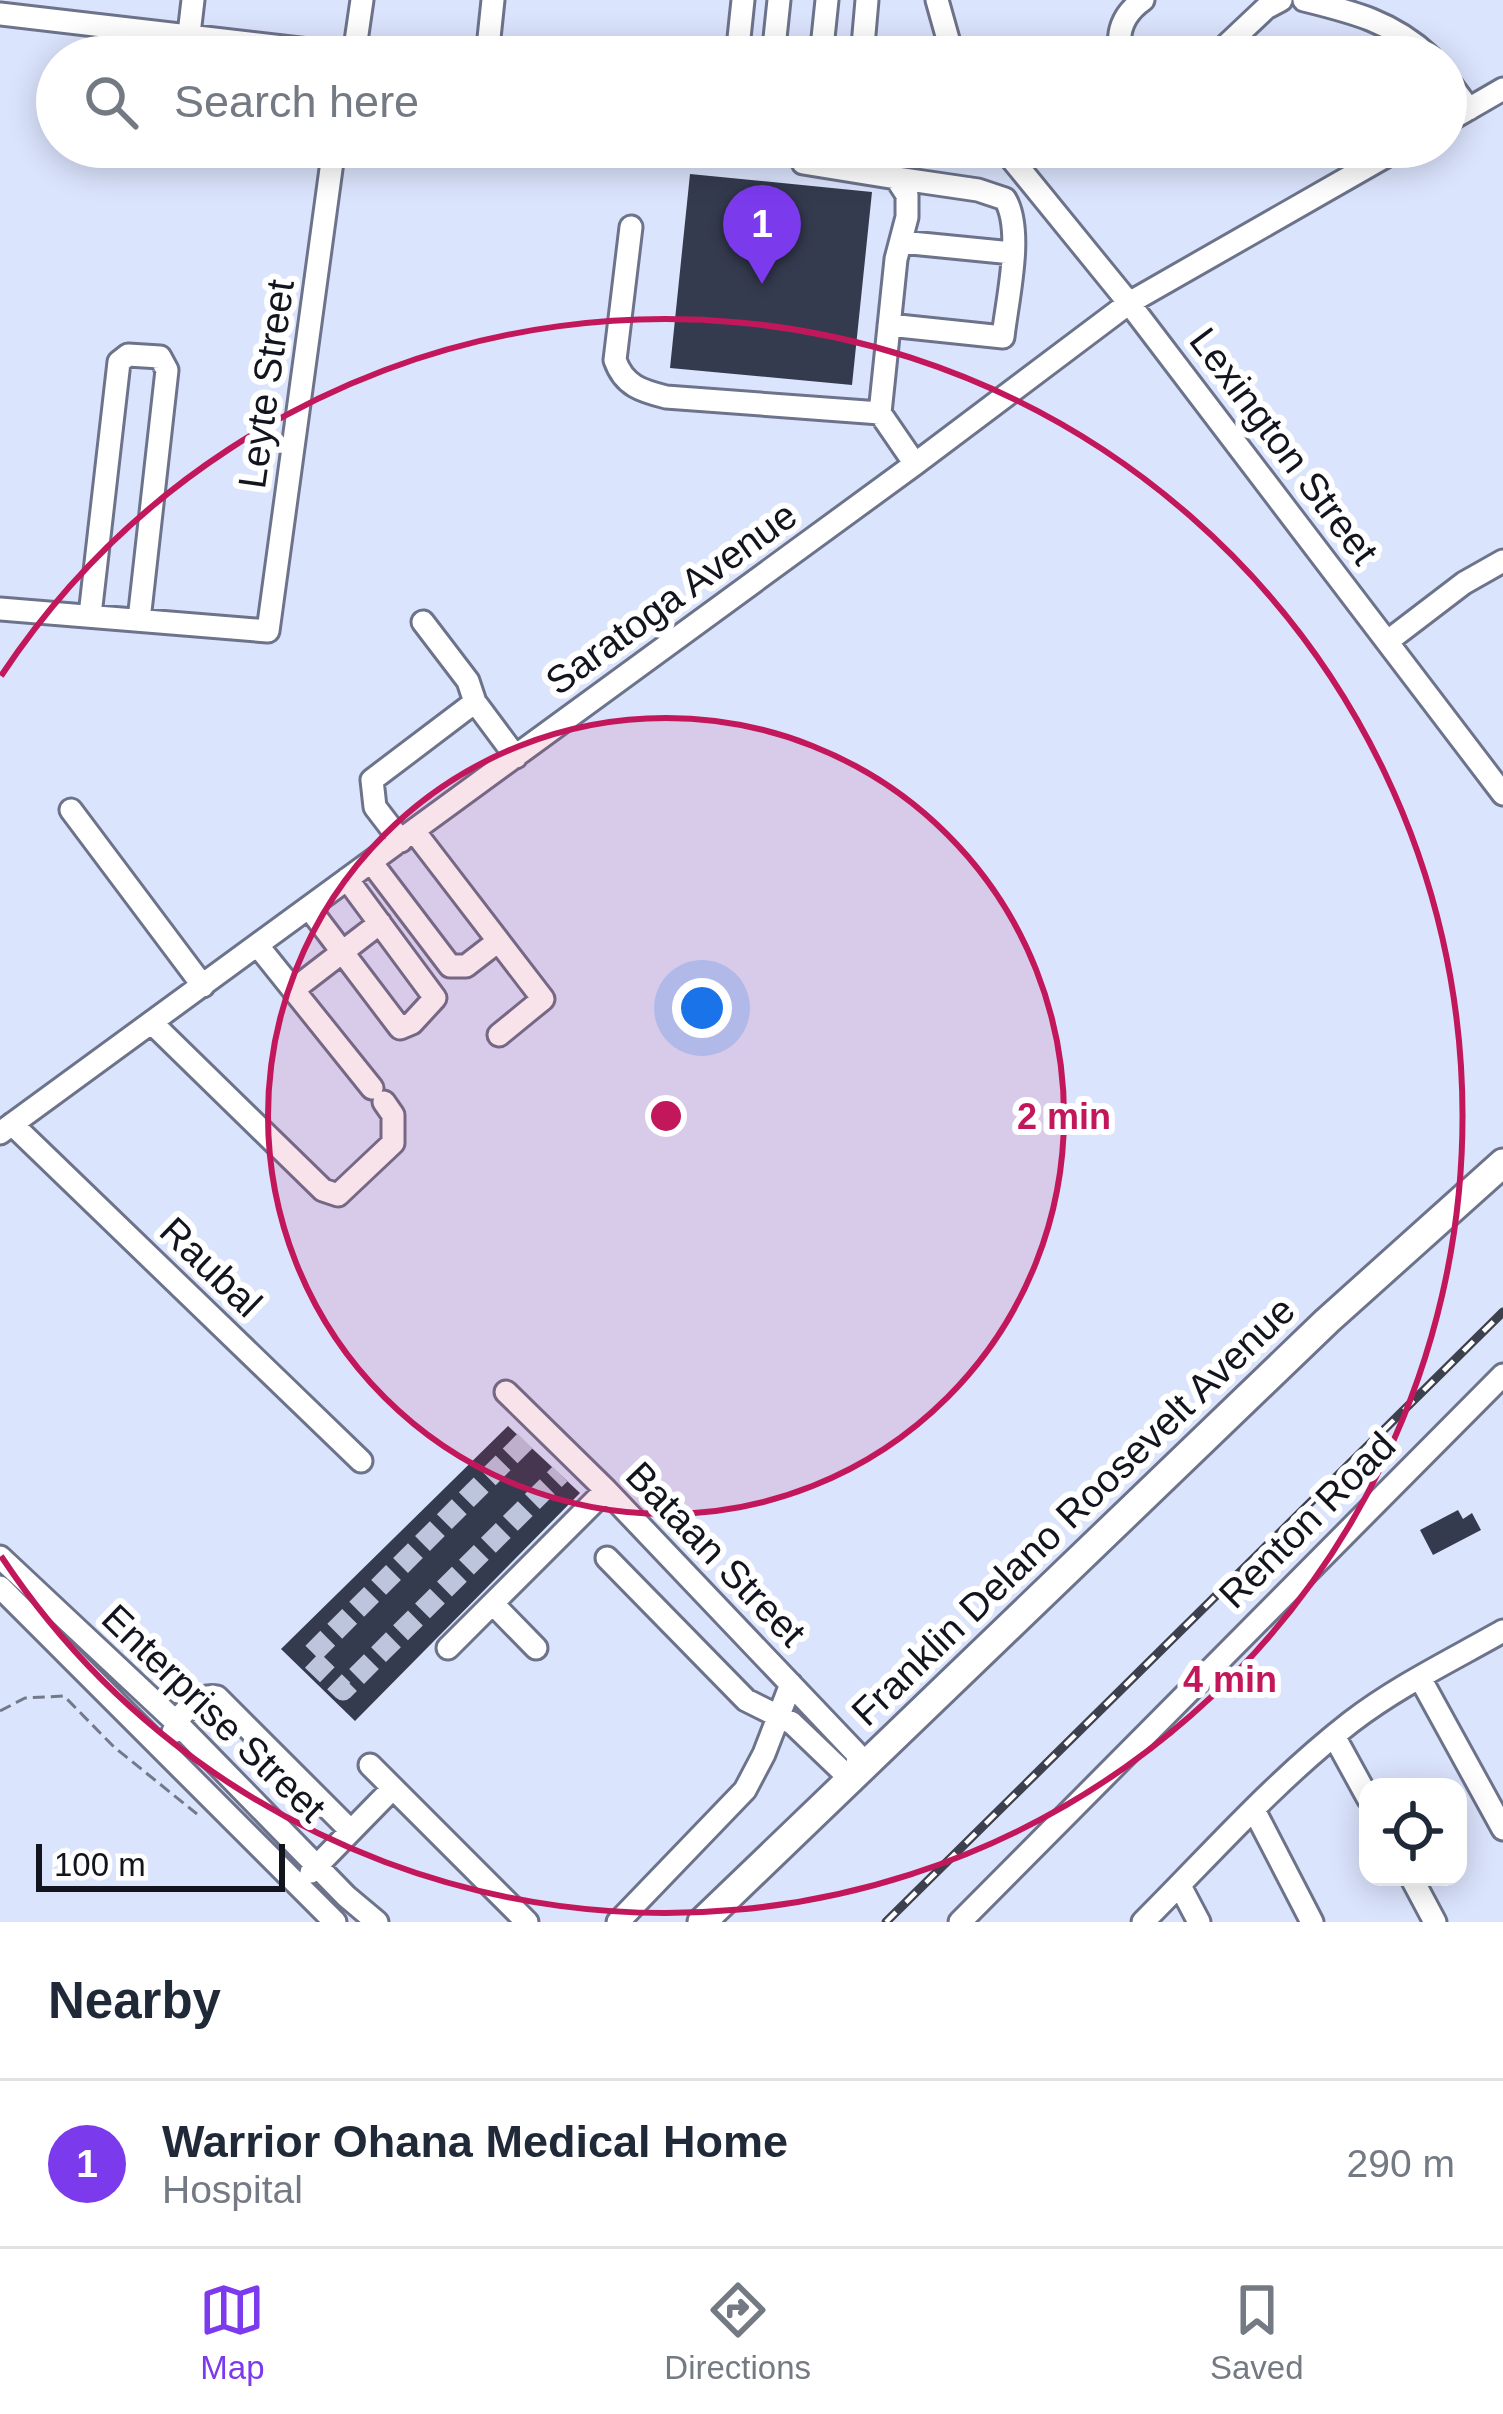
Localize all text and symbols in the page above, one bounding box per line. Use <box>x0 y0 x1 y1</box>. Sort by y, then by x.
search box <box>36 36 1467 168</box>
icon: search <box>78 69 144 135</box>
text: Search here <box>174 76 419 127</box>
pin: 1 <box>723 185 801 284</box>
street label: Leyte Street <box>230 277 302 491</box>
street label: Lexington Street <box>1181 320 1387 572</box>
street label: Saratoga Avenue <box>538 493 804 703</box>
your location <box>672 978 732 1038</box>
centre of rings <box>645 1095 687 1137</box>
text: 2 min <box>1017 1096 1111 1137</box>
street label: Raubal <box>152 1209 270 1325</box>
street label: Franklin Delano Roosevelt Avenue <box>843 1288 1303 1734</box>
street label: Renton Road <box>1211 1424 1403 1616</box>
street label: Bataan Street <box>618 1453 814 1655</box>
street label: Enterprise Street <box>94 1596 334 1830</box>
text: 4 min <box>1183 1659 1277 1700</box>
map controls <box>1359 1778 1467 1886</box>
button: locate <box>1359 1778 1467 1886</box>
scale bar <box>36 1838 285 1891</box>
text: 100 m <box>54 1846 146 1883</box>
text: Nearby <box>48 1972 221 2029</box>
text: Warrior Ohana Medical Home <box>162 2116 788 2167</box>
text: 1 <box>76 2142 98 2185</box>
text: 290 m <box>1347 2142 1455 2185</box>
text: Hospital <box>162 2168 303 2211</box>
tab: Map <box>199 2277 265 2387</box>
tab: Directions <box>664 2277 811 2387</box>
tab: Saved <box>1210 2277 1304 2387</box>

